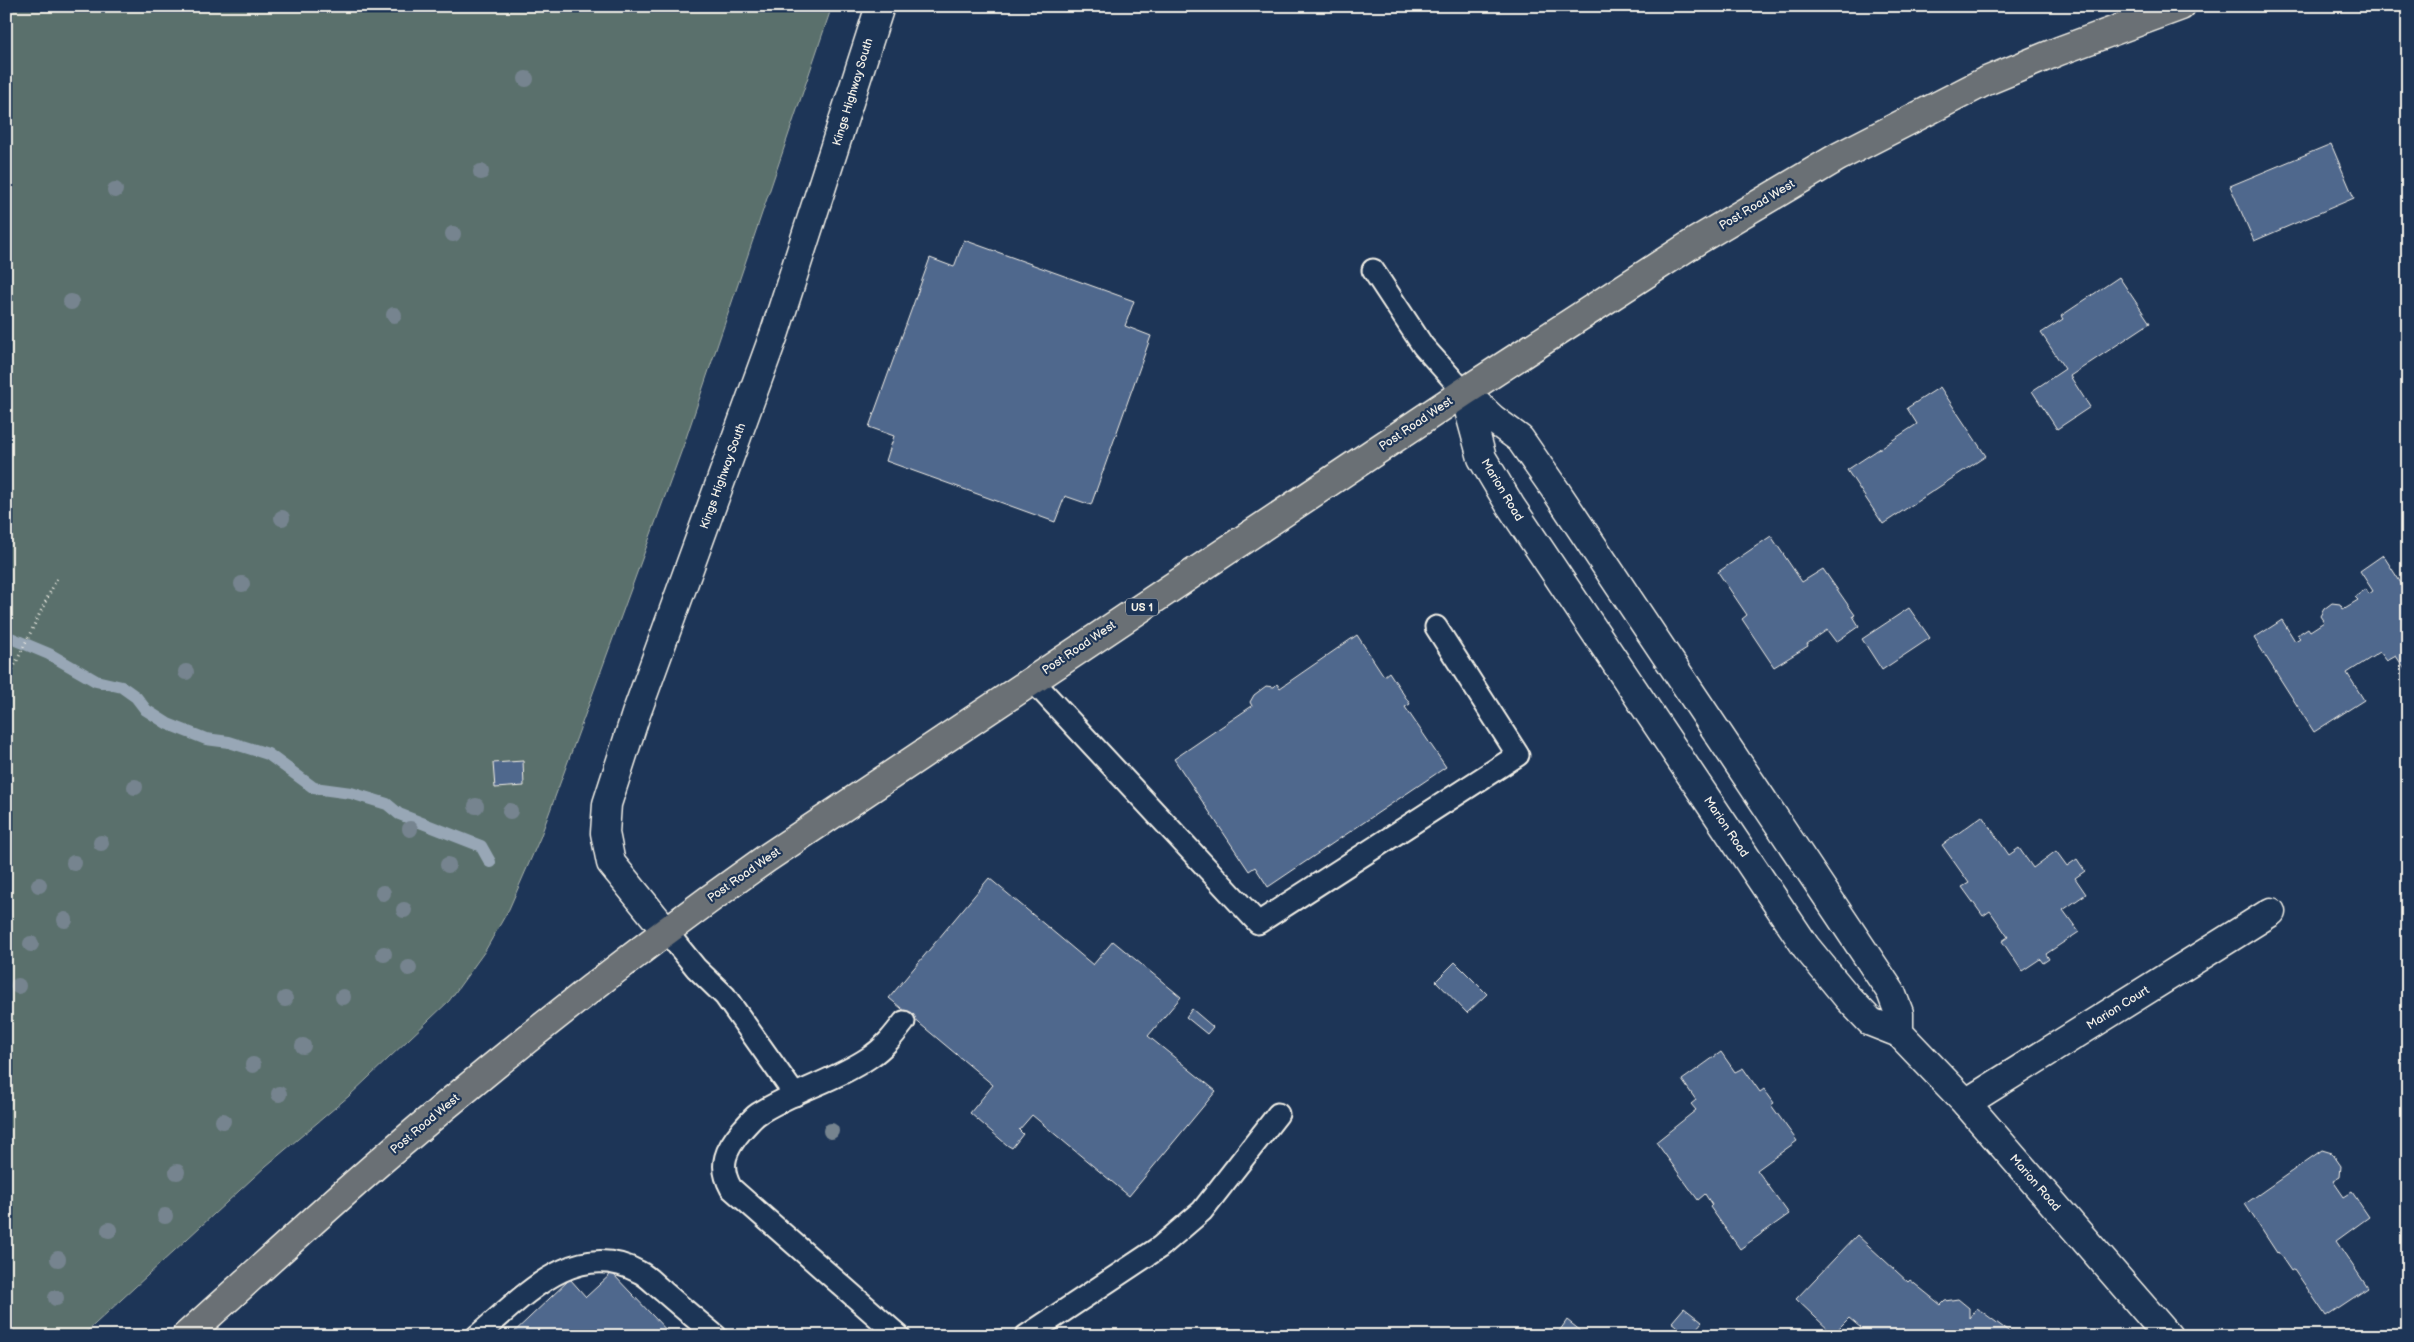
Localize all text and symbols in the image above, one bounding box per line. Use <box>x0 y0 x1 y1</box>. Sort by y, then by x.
street label: Kings Highway South <box>829 36 877 148</box>
street label: Post Road West <box>1716 176 1798 233</box>
street label: Post Road West <box>1376 394 1456 454</box>
street label: Kings Highway South <box>697 421 749 531</box>
street label: Marion Road <box>1478 456 1527 524</box>
road number: US 1 <box>1126 598 1158 616</box>
street label: Post Road West <box>1039 618 1119 678</box>
street label: Marion Road <box>1700 794 1752 860</box>
street label: Post Road West <box>705 844 784 906</box>
street label: Marion Court <box>2084 983 2152 1033</box>
street label: Post Road West <box>387 1091 463 1157</box>
street label: Marion Road <box>2006 1152 2064 1214</box>

